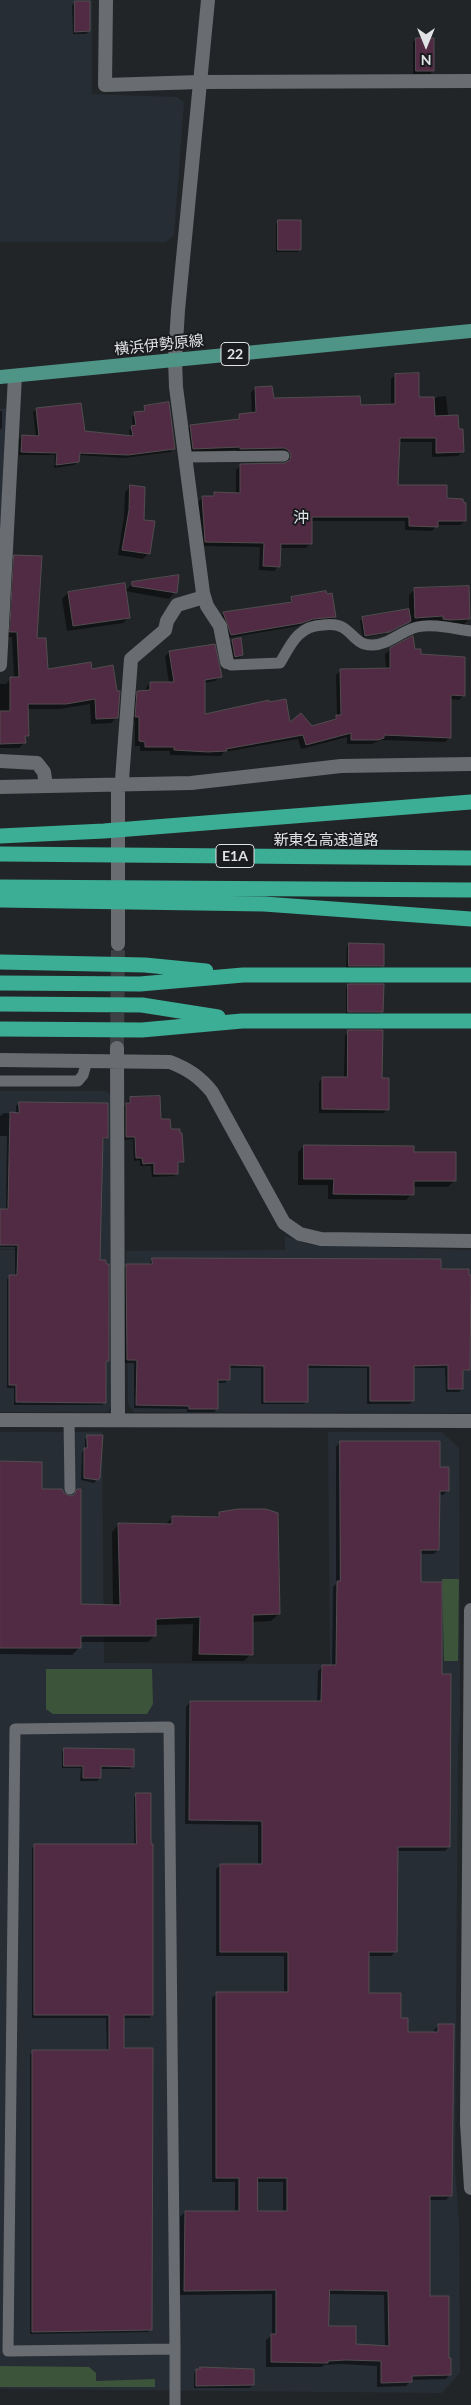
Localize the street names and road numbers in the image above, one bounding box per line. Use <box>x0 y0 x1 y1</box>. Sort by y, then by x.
street label: 横浜伊勢原線 <box>113 331 205 359</box>
road number: 22 <box>221 342 249 366</box>
street label: 新東名高速道路 <box>274 831 378 849</box>
road number: E1A <box>216 844 254 868</box>

